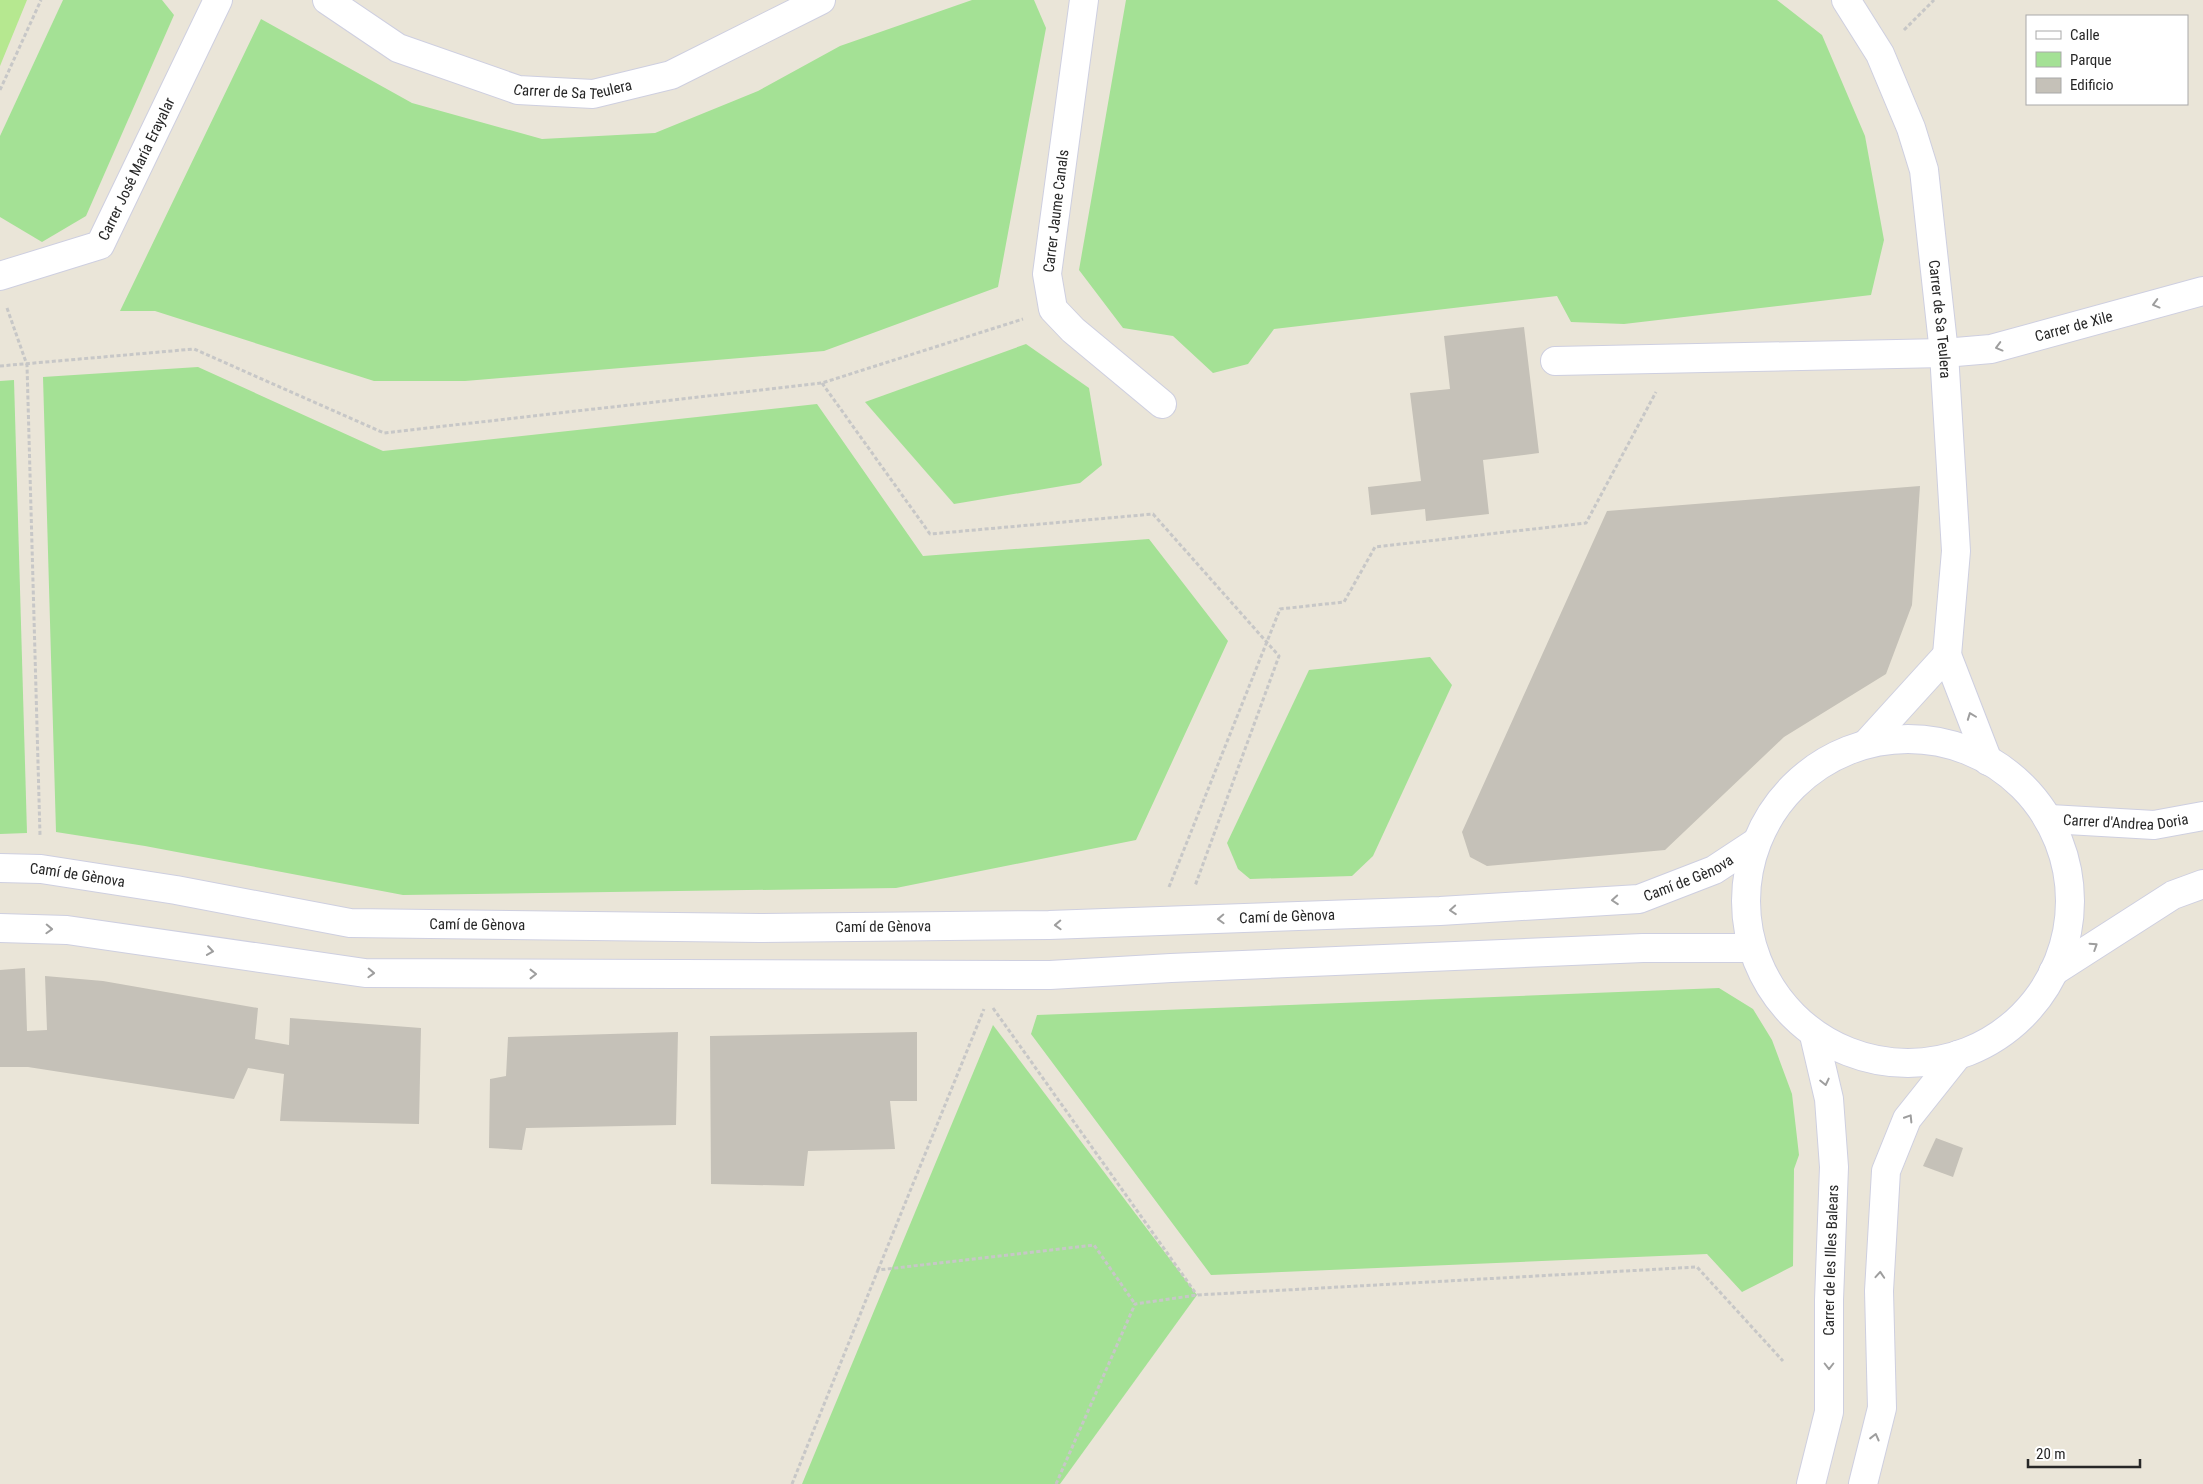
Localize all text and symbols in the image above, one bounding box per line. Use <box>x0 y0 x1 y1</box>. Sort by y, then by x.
legend <box>2026 15 2188 105</box>
text: Calle <box>2070 26 2100 44</box>
text: Parque <box>2070 51 2112 69</box>
street label: Carrer de Sa Teulera <box>511 76 634 103</box>
text: Edificio <box>2070 76 2113 94</box>
street label: Carrer José María Erayalar <box>95 94 179 243</box>
street label: Carrer Jaume Canals <box>1040 148 1072 273</box>
street label: Carrer de Sa Teulera <box>1925 259 1955 379</box>
one-way arrow <box>2152 298 2160 309</box>
street label: Carrer de Xile <box>2033 307 2115 346</box>
one-way arrow <box>1995 341 2004 352</box>
one-way arrow <box>1966 712 1977 721</box>
street label: Carrer d'Andrea Doria <box>2063 810 2190 834</box>
street label: Camí de Gènova <box>1641 851 1737 905</box>
street label: Camí de Gènova <box>30 860 126 891</box>
one-way arrow <box>1611 895 1619 906</box>
one-way arrow <box>1449 905 1457 916</box>
street label: Camí de Gènova <box>1239 906 1335 927</box>
one-way arrow <box>1217 914 1224 924</box>
street label: Camí de Gènova <box>429 915 525 934</box>
street label: Camí de Gènova <box>835 917 931 936</box>
one-way arrow <box>1054 920 1062 930</box>
one-way arrow <box>45 924 53 935</box>
one-way arrow <box>2088 943 2098 952</box>
one-way arrow <box>206 945 214 956</box>
one-way arrow <box>367 968 375 978</box>
one-way arrow <box>530 969 537 979</box>
one-way arrow <box>1819 1078 1830 1087</box>
one-way arrow <box>1903 1114 1913 1123</box>
street label: Carrer de les Illes Balears <box>1820 1184 1842 1336</box>
one-way arrow <box>1874 1271 1885 1279</box>
one-way arrow <box>1824 1363 1834 1371</box>
one-way arrow <box>1869 1432 1880 1441</box>
scale bar <box>2028 1436 2140 1468</box>
text: 20 m <box>2036 1445 2066 1463</box>

